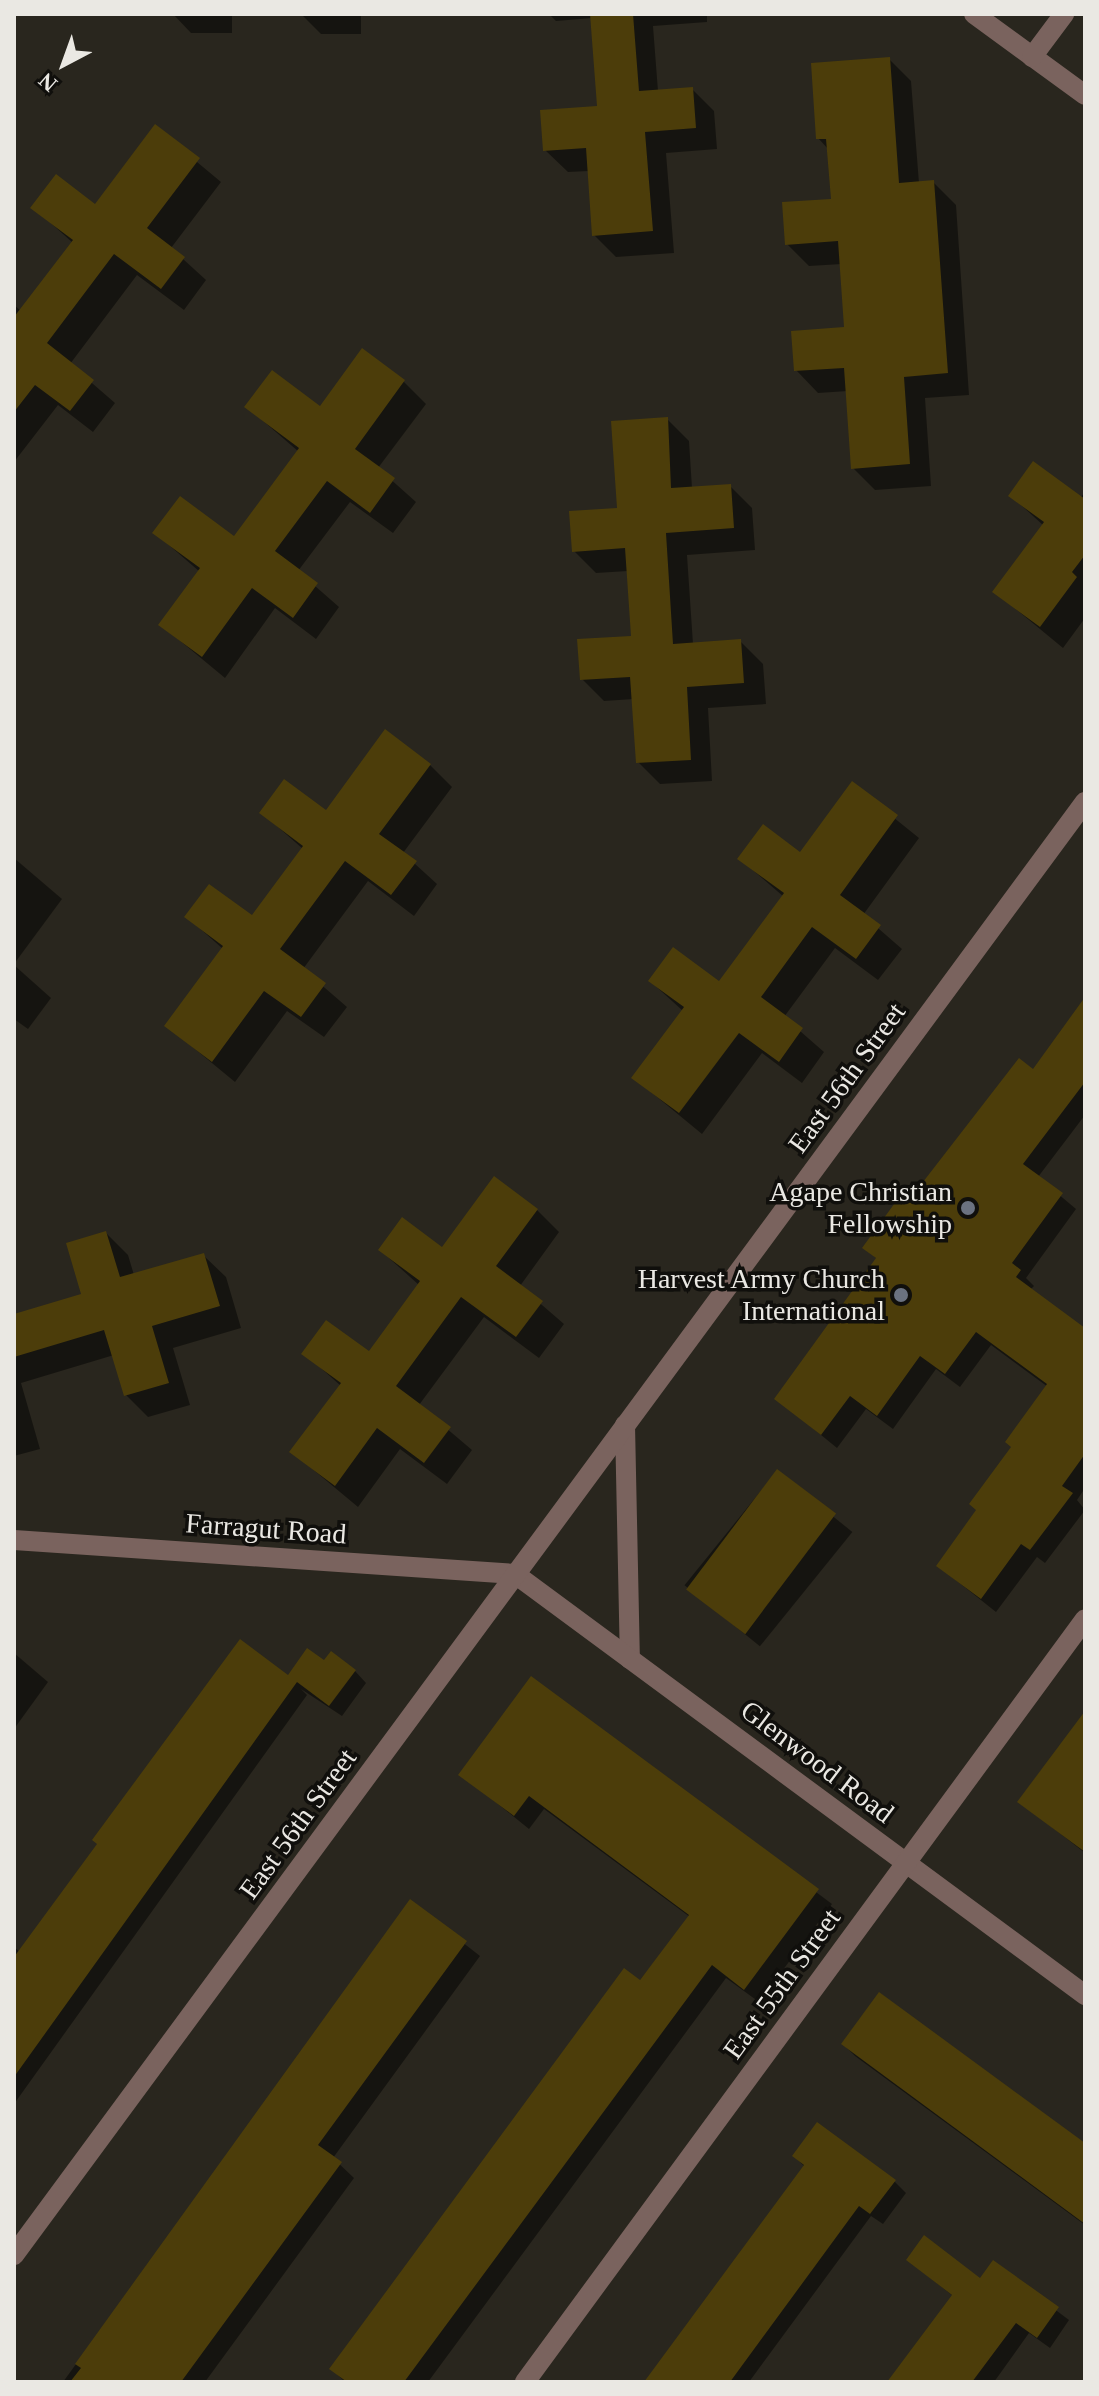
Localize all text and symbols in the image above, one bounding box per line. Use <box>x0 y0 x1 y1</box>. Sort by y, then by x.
north arrow <box>24 24 104 104</box>
text: N <box>34 68 62 97</box>
street label: East 56th Street <box>781 996 913 1160</box>
place label: Agape Christian Fellowship <box>769 1175 952 1241</box>
marker: Agape Christian Fellowship <box>959 1199 977 1217</box>
place label: Harvest Army Church International <box>636 1262 885 1328</box>
marker: Harvest Army Church International <box>892 1286 910 1304</box>
street label: Farragut Road <box>185 1507 347 1551</box>
street label: Glenwood Road <box>734 1694 900 1830</box>
street label: East 56th Street <box>232 1742 364 1906</box>
street label: East 55th Street <box>716 1902 848 2066</box>

